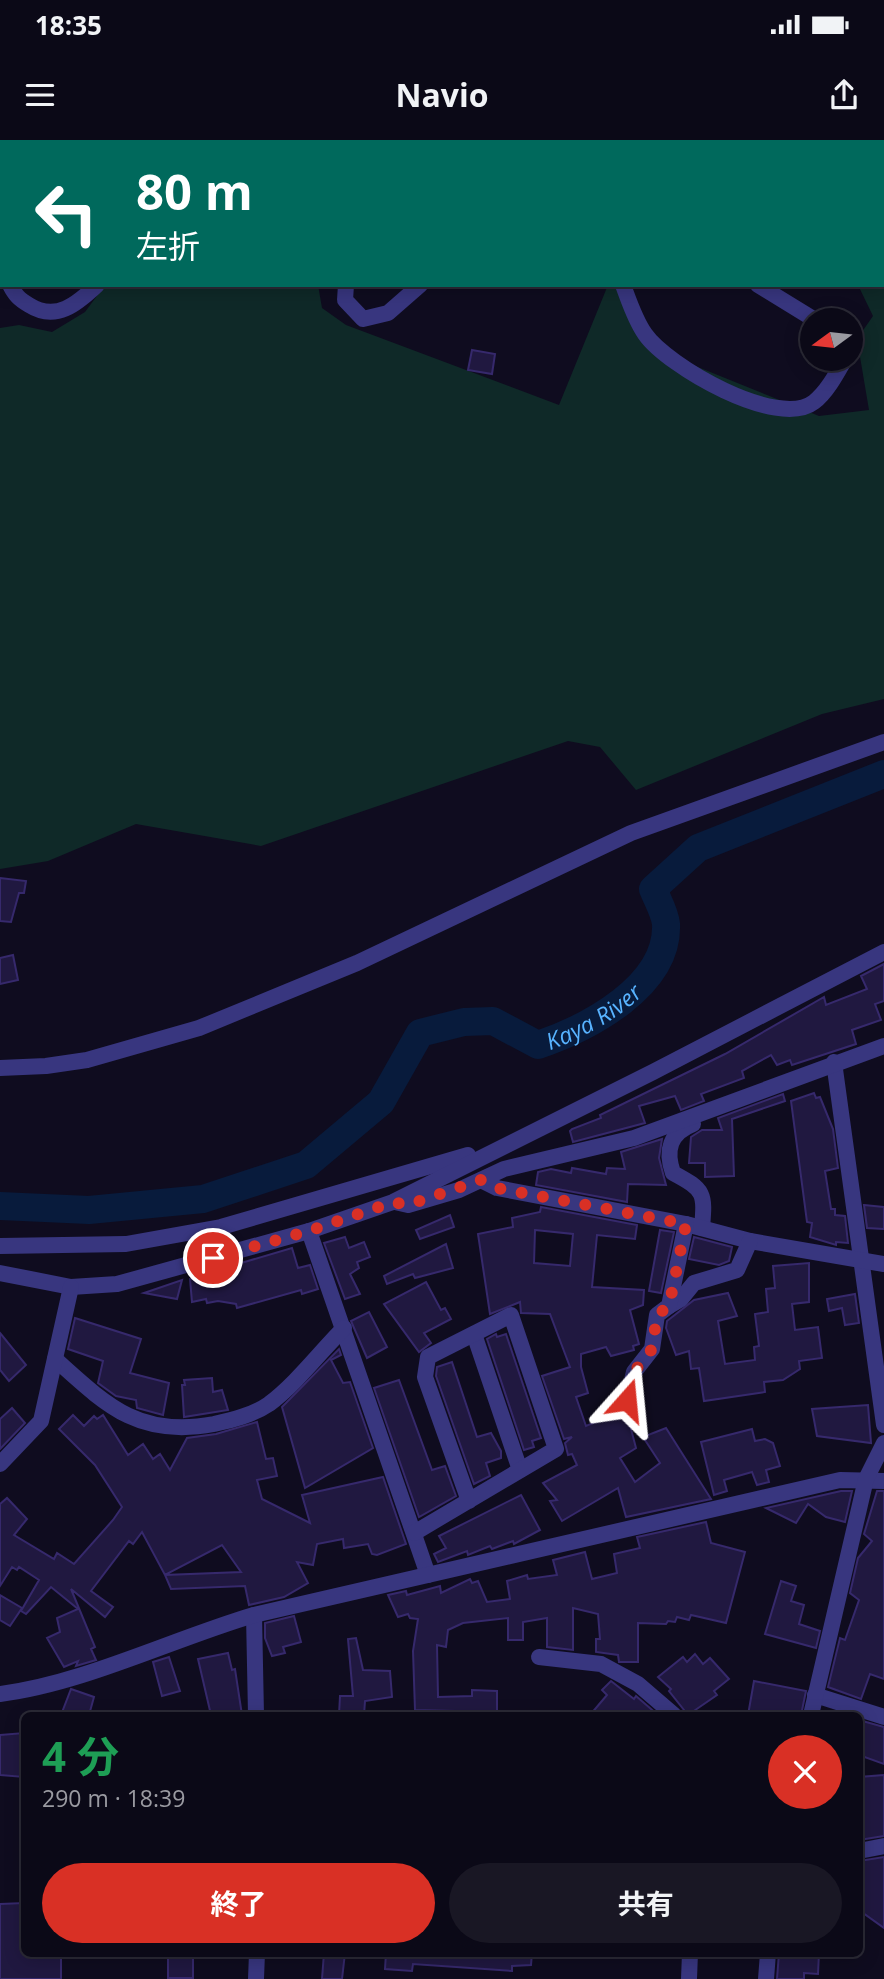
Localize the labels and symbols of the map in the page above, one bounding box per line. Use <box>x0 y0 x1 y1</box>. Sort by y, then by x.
north arrow <box>800 308 863 371</box>
water label: Kaya River <box>541 976 649 1057</box>
pin <box>183 1228 243 1288</box>
position arrow <box>590 1363 664 1437</box>

